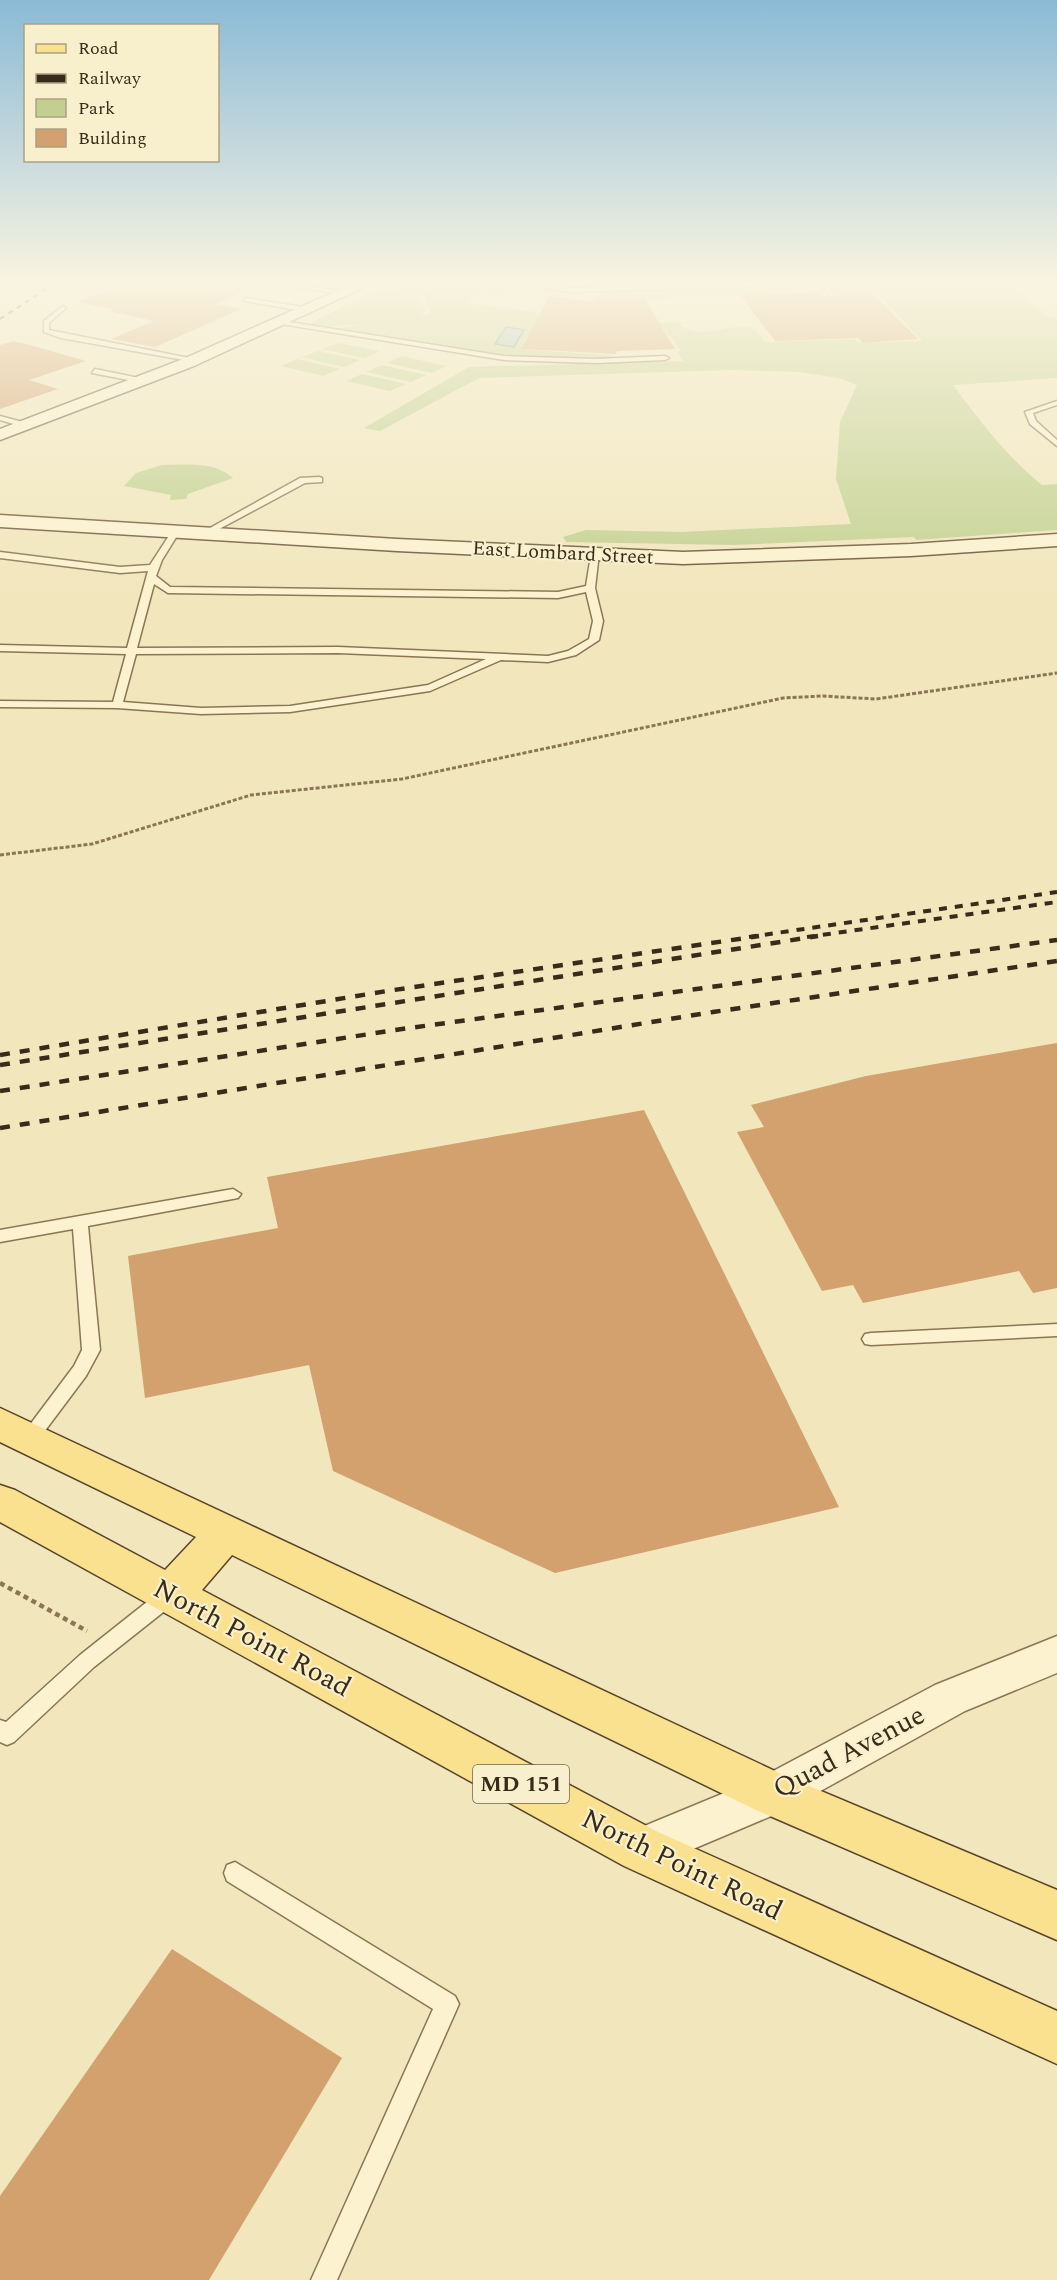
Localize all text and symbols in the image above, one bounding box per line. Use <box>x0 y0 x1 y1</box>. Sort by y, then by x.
legend <box>24 24 219 162</box>
text: Road <box>78 35 119 62</box>
text: Railway <box>78 65 142 92</box>
text: Park <box>78 95 115 122</box>
text: Building <box>78 125 147 152</box>
street label: East Lombard Street <box>472 533 654 573</box>
street label: North Point Road <box>145 1568 359 1708</box>
street label: Quad Avenue <box>765 1694 933 1810</box>
road number: MD 151 <box>473 1765 569 1803</box>
street label: North Point Road <box>574 1798 790 1932</box>

